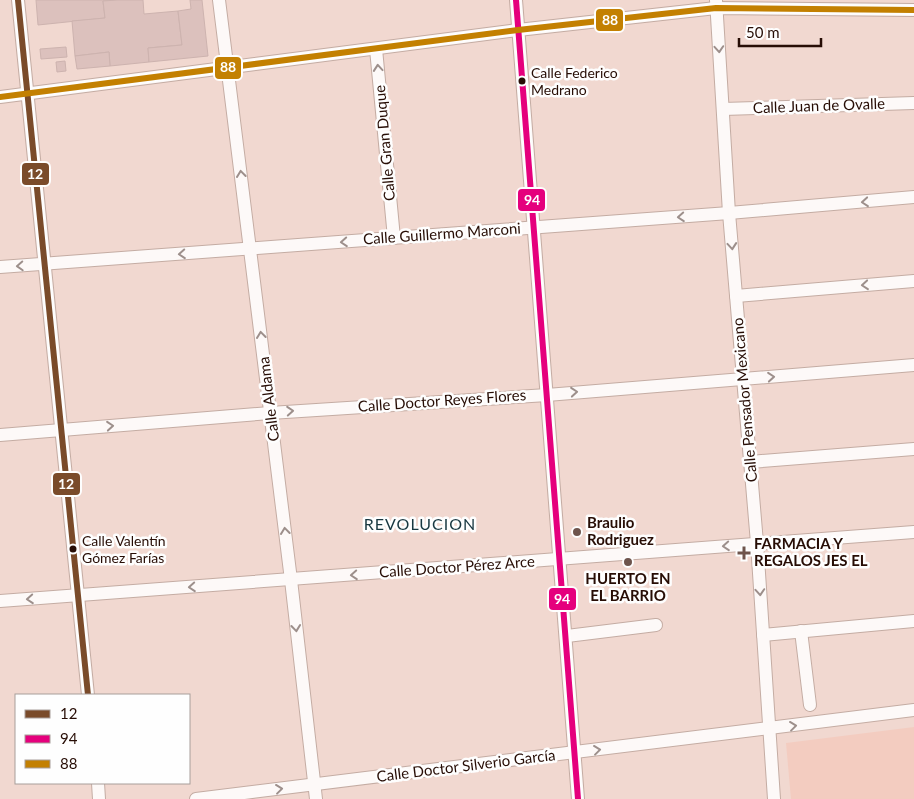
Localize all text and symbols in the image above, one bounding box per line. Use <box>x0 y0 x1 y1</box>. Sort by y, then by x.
line badge: 88 <box>595 8 624 32</box>
text: 88 <box>602 11 618 28</box>
scale bar <box>739 15 822 47</box>
text: 50 m <box>746 23 780 41</box>
one-way arrow <box>713 45 724 53</box>
line badge: 88 <box>214 56 242 80</box>
text: 88 <box>220 58 236 75</box>
one-way arrow <box>373 63 384 71</box>
place label: Calle Federico Medrano <box>531 64 618 98</box>
marker: Calle Federico Medrano <box>517 76 527 86</box>
street label: Calle Gran Duque <box>370 84 398 202</box>
street label: Calle Juan de Ovalle <box>753 94 885 116</box>
line badge: 12 <box>21 162 50 186</box>
text: 12 <box>27 165 43 182</box>
one-way arrow <box>236 170 247 178</box>
line badge: 94 <box>517 188 546 212</box>
text: 94 <box>524 191 540 208</box>
one-way arrow <box>861 196 869 207</box>
one-way arrow <box>677 211 685 222</box>
street label: Calle Guillermo Marconi <box>362 219 521 247</box>
one-way arrow <box>340 236 348 247</box>
one-way arrow <box>726 242 737 250</box>
one-way arrow <box>178 248 186 259</box>
one-way arrow <box>16 260 24 271</box>
one-way arrow <box>861 280 869 291</box>
street label: Calle Pensador Mexicano <box>728 317 760 483</box>
one-way arrow <box>256 331 267 339</box>
street label: Calle Aldama <box>254 356 282 442</box>
one-way arrow <box>767 372 775 383</box>
street label: Calle Doctor Reyes Flores <box>357 385 527 415</box>
one-way arrow <box>571 387 579 398</box>
one-way arrow <box>286 406 294 417</box>
one-way arrow <box>107 421 115 432</box>
line badge: 12 <box>52 472 81 496</box>
text: 12 <box>58 475 74 492</box>
place label: Braulio Rodriguez <box>587 513 654 548</box>
district label: REVOLUCION <box>364 514 476 533</box>
marker: Braulio Rodriguez <box>571 526 583 538</box>
one-way arrow <box>280 527 291 535</box>
place label: Calle Valentín Gómez Farías <box>82 532 166 566</box>
place label: FARMACIA Y REGALOS JES EL <box>754 534 868 569</box>
one-way arrow <box>722 540 730 551</box>
marker: Calle Valentín Gómez Farías <box>68 544 78 554</box>
marker: FARMACIA Y REGALOS JES EL <box>738 547 750 559</box>
street label: Calle Doctor Pérez Arce <box>378 552 535 580</box>
marker: HUERTO EN EL BARRIO <box>622 556 634 568</box>
one-way arrow <box>350 569 358 580</box>
place label: HUERTO EN EL BARRIO <box>585 569 671 604</box>
one-way arrow <box>188 581 196 592</box>
line badge: 94 <box>548 587 577 611</box>
one-way arrow <box>754 588 765 596</box>
text: 94 <box>554 590 570 607</box>
one-way arrow <box>26 593 34 604</box>
one-way arrow <box>290 624 301 632</box>
legend <box>15 694 190 784</box>
text: 12 <box>60 704 77 722</box>
one-way arrow <box>789 721 797 732</box>
text: 94 <box>60 729 78 747</box>
street label: Calle Doctor Silverio García <box>375 745 556 785</box>
one-way arrow <box>593 745 601 756</box>
text: 88 <box>60 754 77 772</box>
one-way arrow <box>275 784 284 794</box>

